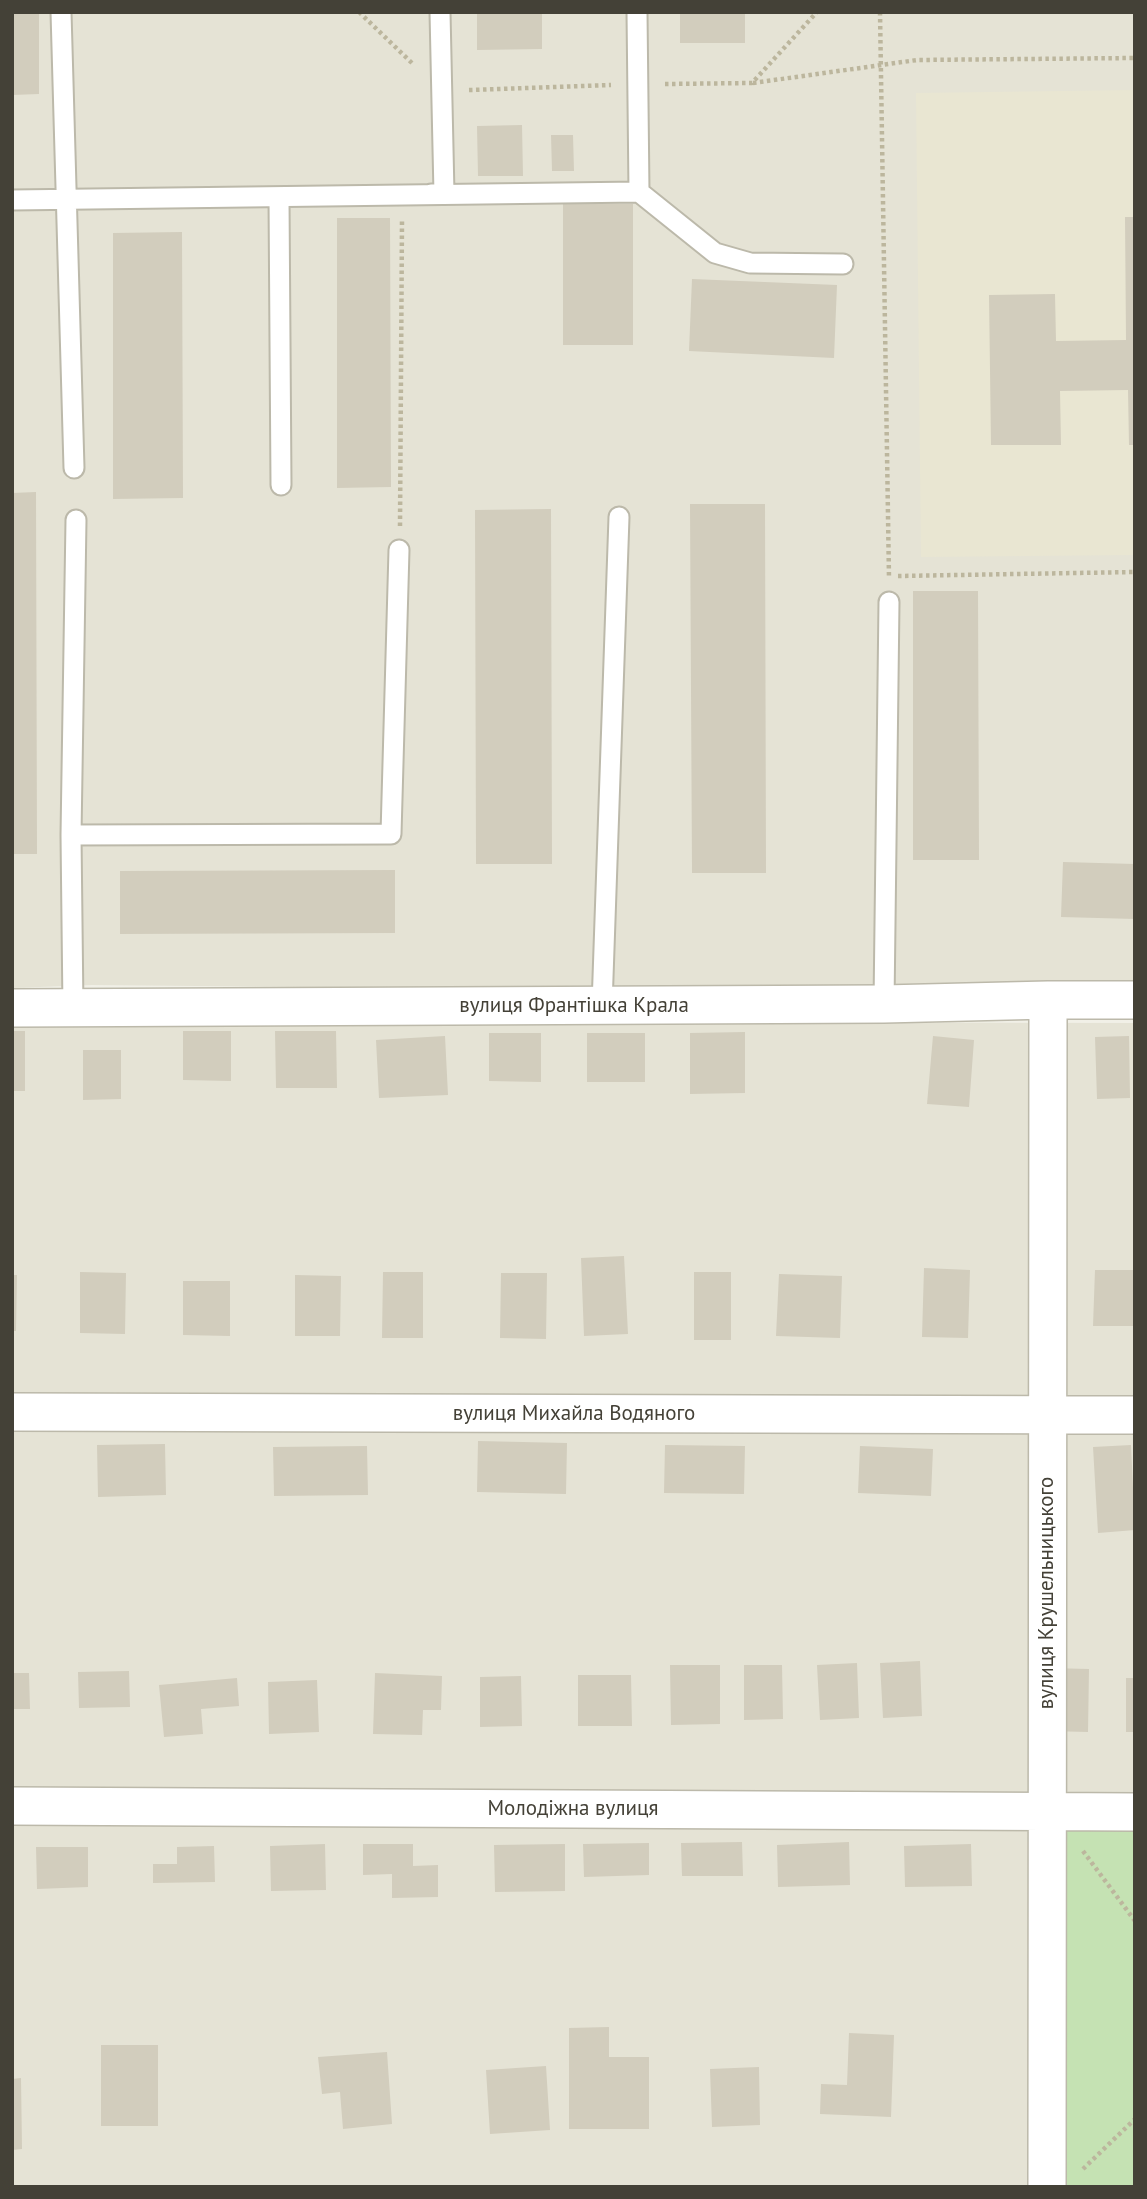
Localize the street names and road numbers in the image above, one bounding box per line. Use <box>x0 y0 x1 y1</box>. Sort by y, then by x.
street label: вулиця Франтішка Крала <box>459 993 689 1019</box>
street label: вулиця Михайла Водяного <box>453 1401 695 1427</box>
street label: вулиця Крушельницького <box>1034 1477 1060 1709</box>
street label: Молодіжна вулиця <box>487 1796 659 1822</box>

